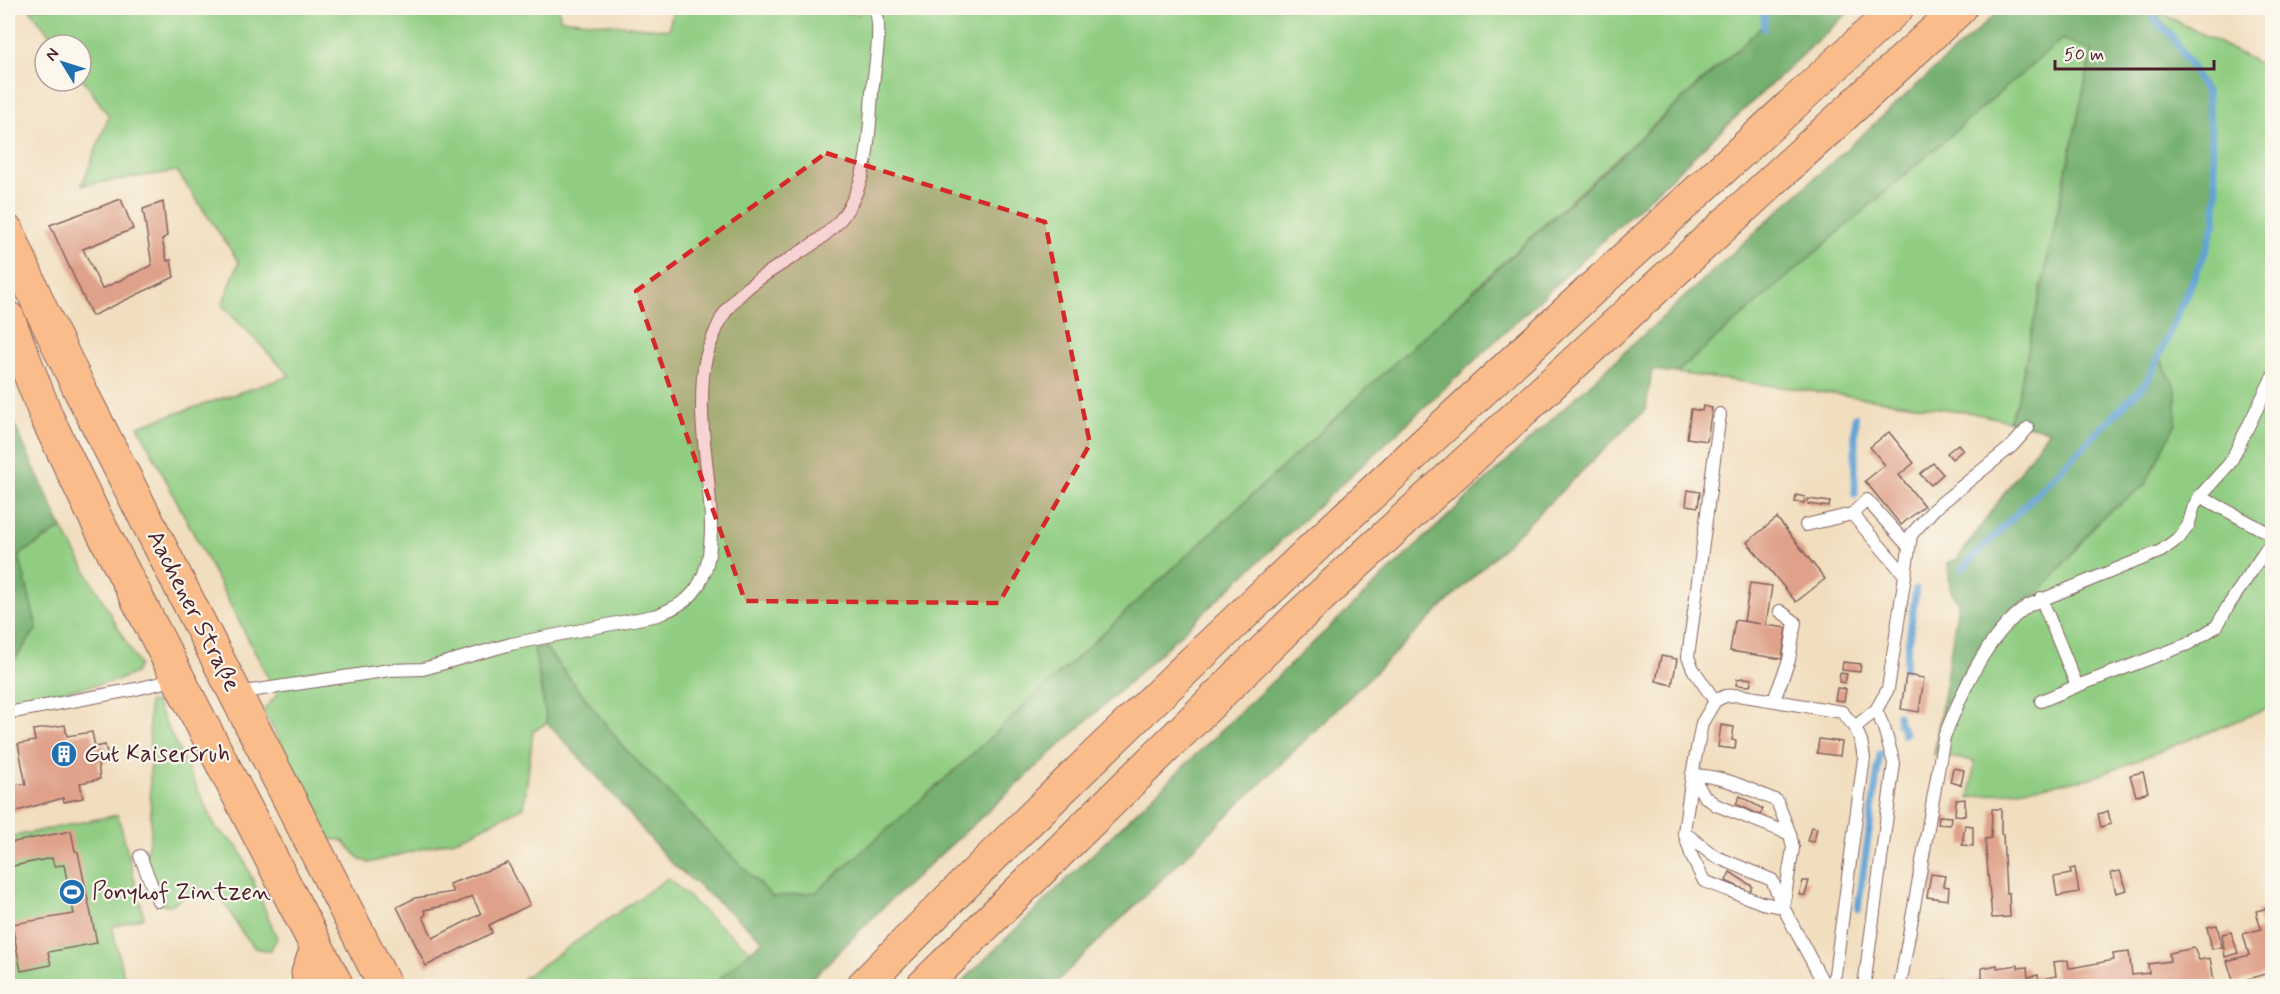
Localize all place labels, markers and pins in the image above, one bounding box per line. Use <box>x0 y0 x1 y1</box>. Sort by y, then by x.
building icon: Gut Kaisersruh <box>49 739 79 769</box>
place label: Gut Kaisersruh <box>84 739 230 770</box>
sports icon: Ponyhof Zintzen <box>57 877 87 907</box>
place label: Ponyhof Zintzen <box>92 877 271 908</box>

